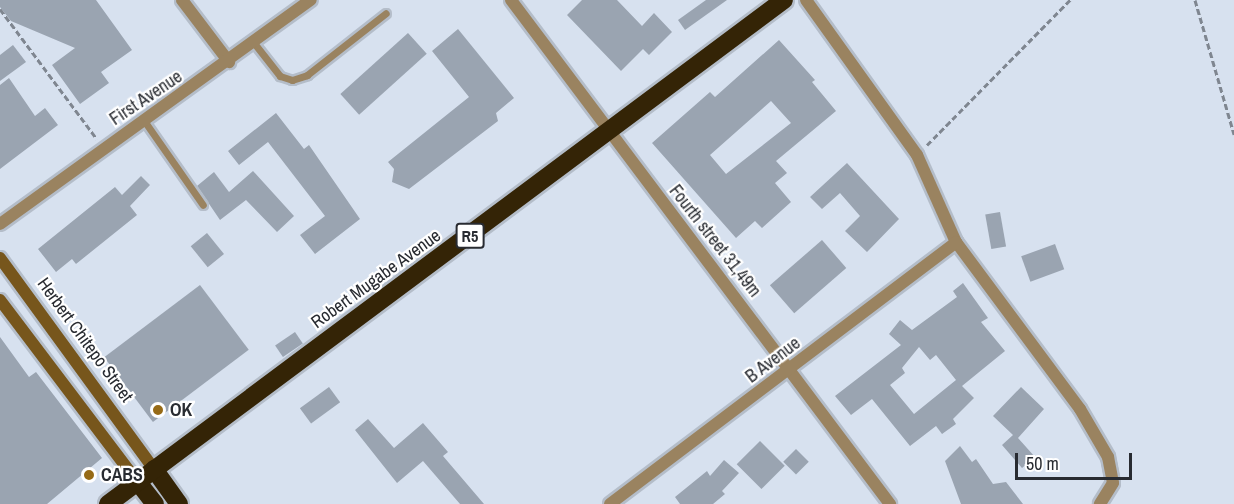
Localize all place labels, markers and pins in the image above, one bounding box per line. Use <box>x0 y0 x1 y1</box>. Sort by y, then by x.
place label: OK <box>170 399 192 421</box>
marker: OK <box>151 403 165 417</box>
place label: CABS <box>101 464 143 486</box>
marker: CABS <box>82 468 96 482</box>

